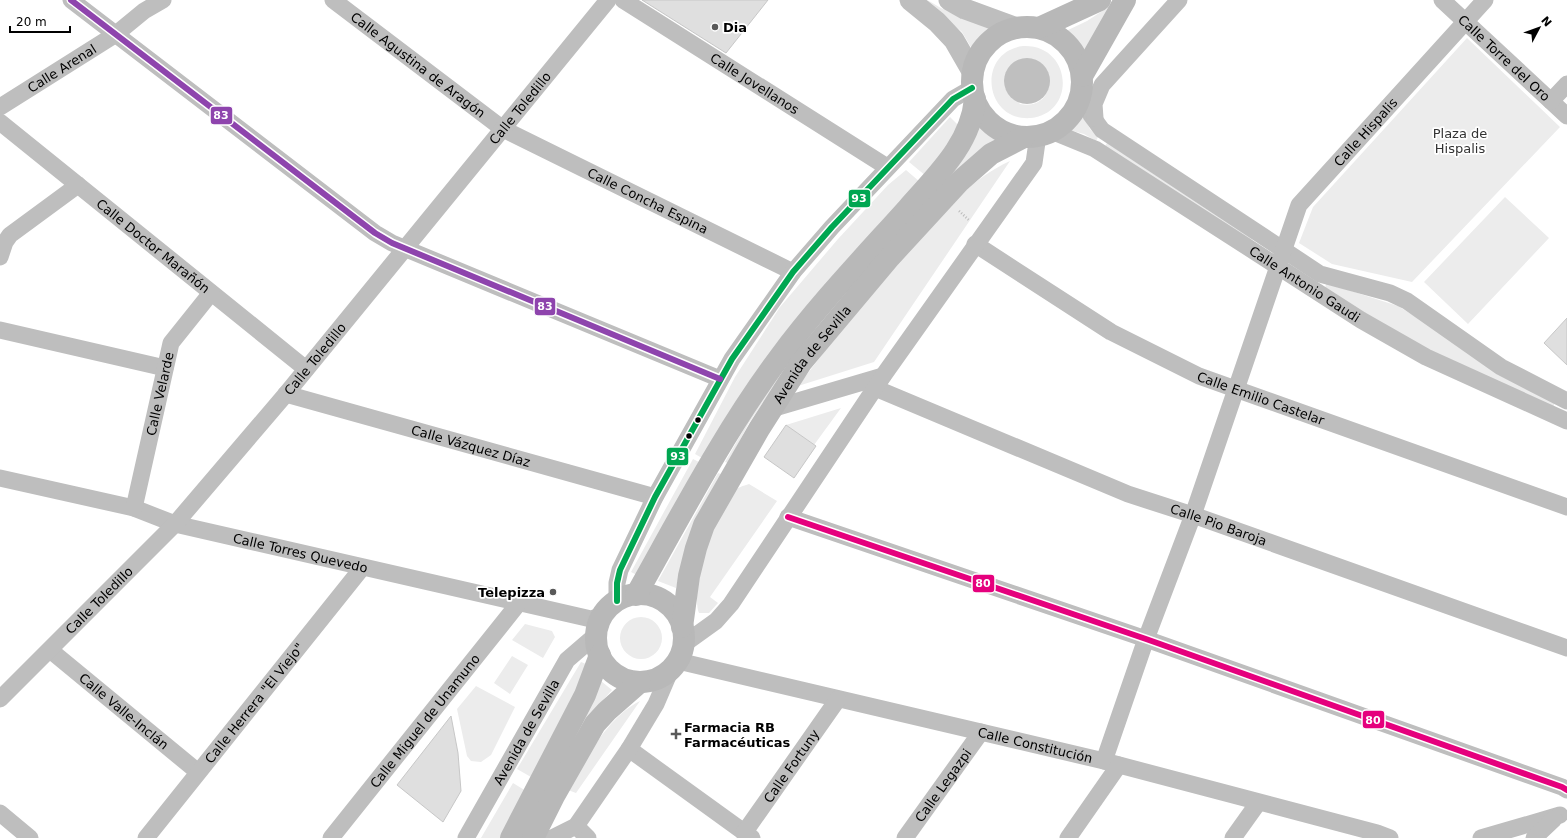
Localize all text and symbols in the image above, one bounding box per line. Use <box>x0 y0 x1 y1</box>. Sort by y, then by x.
scale bar <box>10 8 70 34</box>
north arrow <box>1519 8 1559 48</box>
street label: Calle Agustina de Aragón <box>348 9 488 120</box>
street label: Calle Torre del Oro <box>1455 12 1553 104</box>
text: N <box>1538 14 1554 30</box>
text: 20 m <box>16 15 47 29</box>
place label: Dia <box>723 20 747 35</box>
marker: Dia <box>710 22 720 32</box>
street label: Calle Arenal <box>25 41 99 95</box>
street label: Calle Jovellanos <box>708 50 802 117</box>
street label: Calle Toledillo <box>486 69 554 147</box>
street label: Calle Hispalis <box>1331 94 1400 169</box>
line badge: 83 <box>210 106 233 125</box>
text: 83 <box>213 109 229 122</box>
park label: Plaza de Hispalis <box>1433 126 1487 156</box>
street label: Calle Concha Espina <box>585 164 711 236</box>
line badge: 93 <box>848 189 871 208</box>
text: 93 <box>851 192 867 205</box>
street label: Calle Doctor Marañón <box>94 196 213 296</box>
street label: Calle Antonio Gaudi <box>1247 243 1363 325</box>
line badge: 83 <box>534 297 556 316</box>
text: 83 <box>537 300 553 313</box>
street label: Avenida de Sevilla <box>770 302 854 406</box>
street label: Calle Toledillo <box>281 320 349 398</box>
street label: Calle Velarde <box>143 351 176 437</box>
street label: Calle Emilio Castelar <box>1195 368 1327 428</box>
unlabelled marker <box>693 415 703 425</box>
street label: Calle Vázquez Díaz <box>410 422 532 469</box>
unlabelled marker <box>684 431 694 441</box>
line badge: 93 <box>666 447 689 466</box>
text: 93 <box>670 450 686 463</box>
street label: Calle Pio Baroja <box>1169 501 1269 548</box>
street label: Calle Torres Quevedo <box>232 530 369 575</box>
street label: Calle Toledillo <box>62 563 136 637</box>
line badge: 80 <box>972 574 995 593</box>
text: 80 <box>975 577 991 590</box>
place label: Telepizza <box>478 585 545 600</box>
marker: Telepizza <box>548 587 558 597</box>
street label: Calle Herrera "El Viejo" <box>201 640 307 766</box>
street label: Calle Miguel de Unamuno <box>367 651 483 791</box>
street label: Calle Valle-Inclán <box>76 670 172 752</box>
street label: Avenida de Sevilla <box>490 676 562 787</box>
line badge: 80 <box>1362 710 1385 729</box>
text: 80 <box>1365 714 1381 727</box>
place label: Farmacia RB Farmacéuticas <box>684 720 791 750</box>
street label: Calle Constitución <box>976 724 1094 766</box>
street label: Calle Fortuny <box>760 726 822 805</box>
marker: Farmacia RB Farmacéuticas <box>671 729 681 739</box>
street label: Calle Legazpi <box>912 746 974 825</box>

